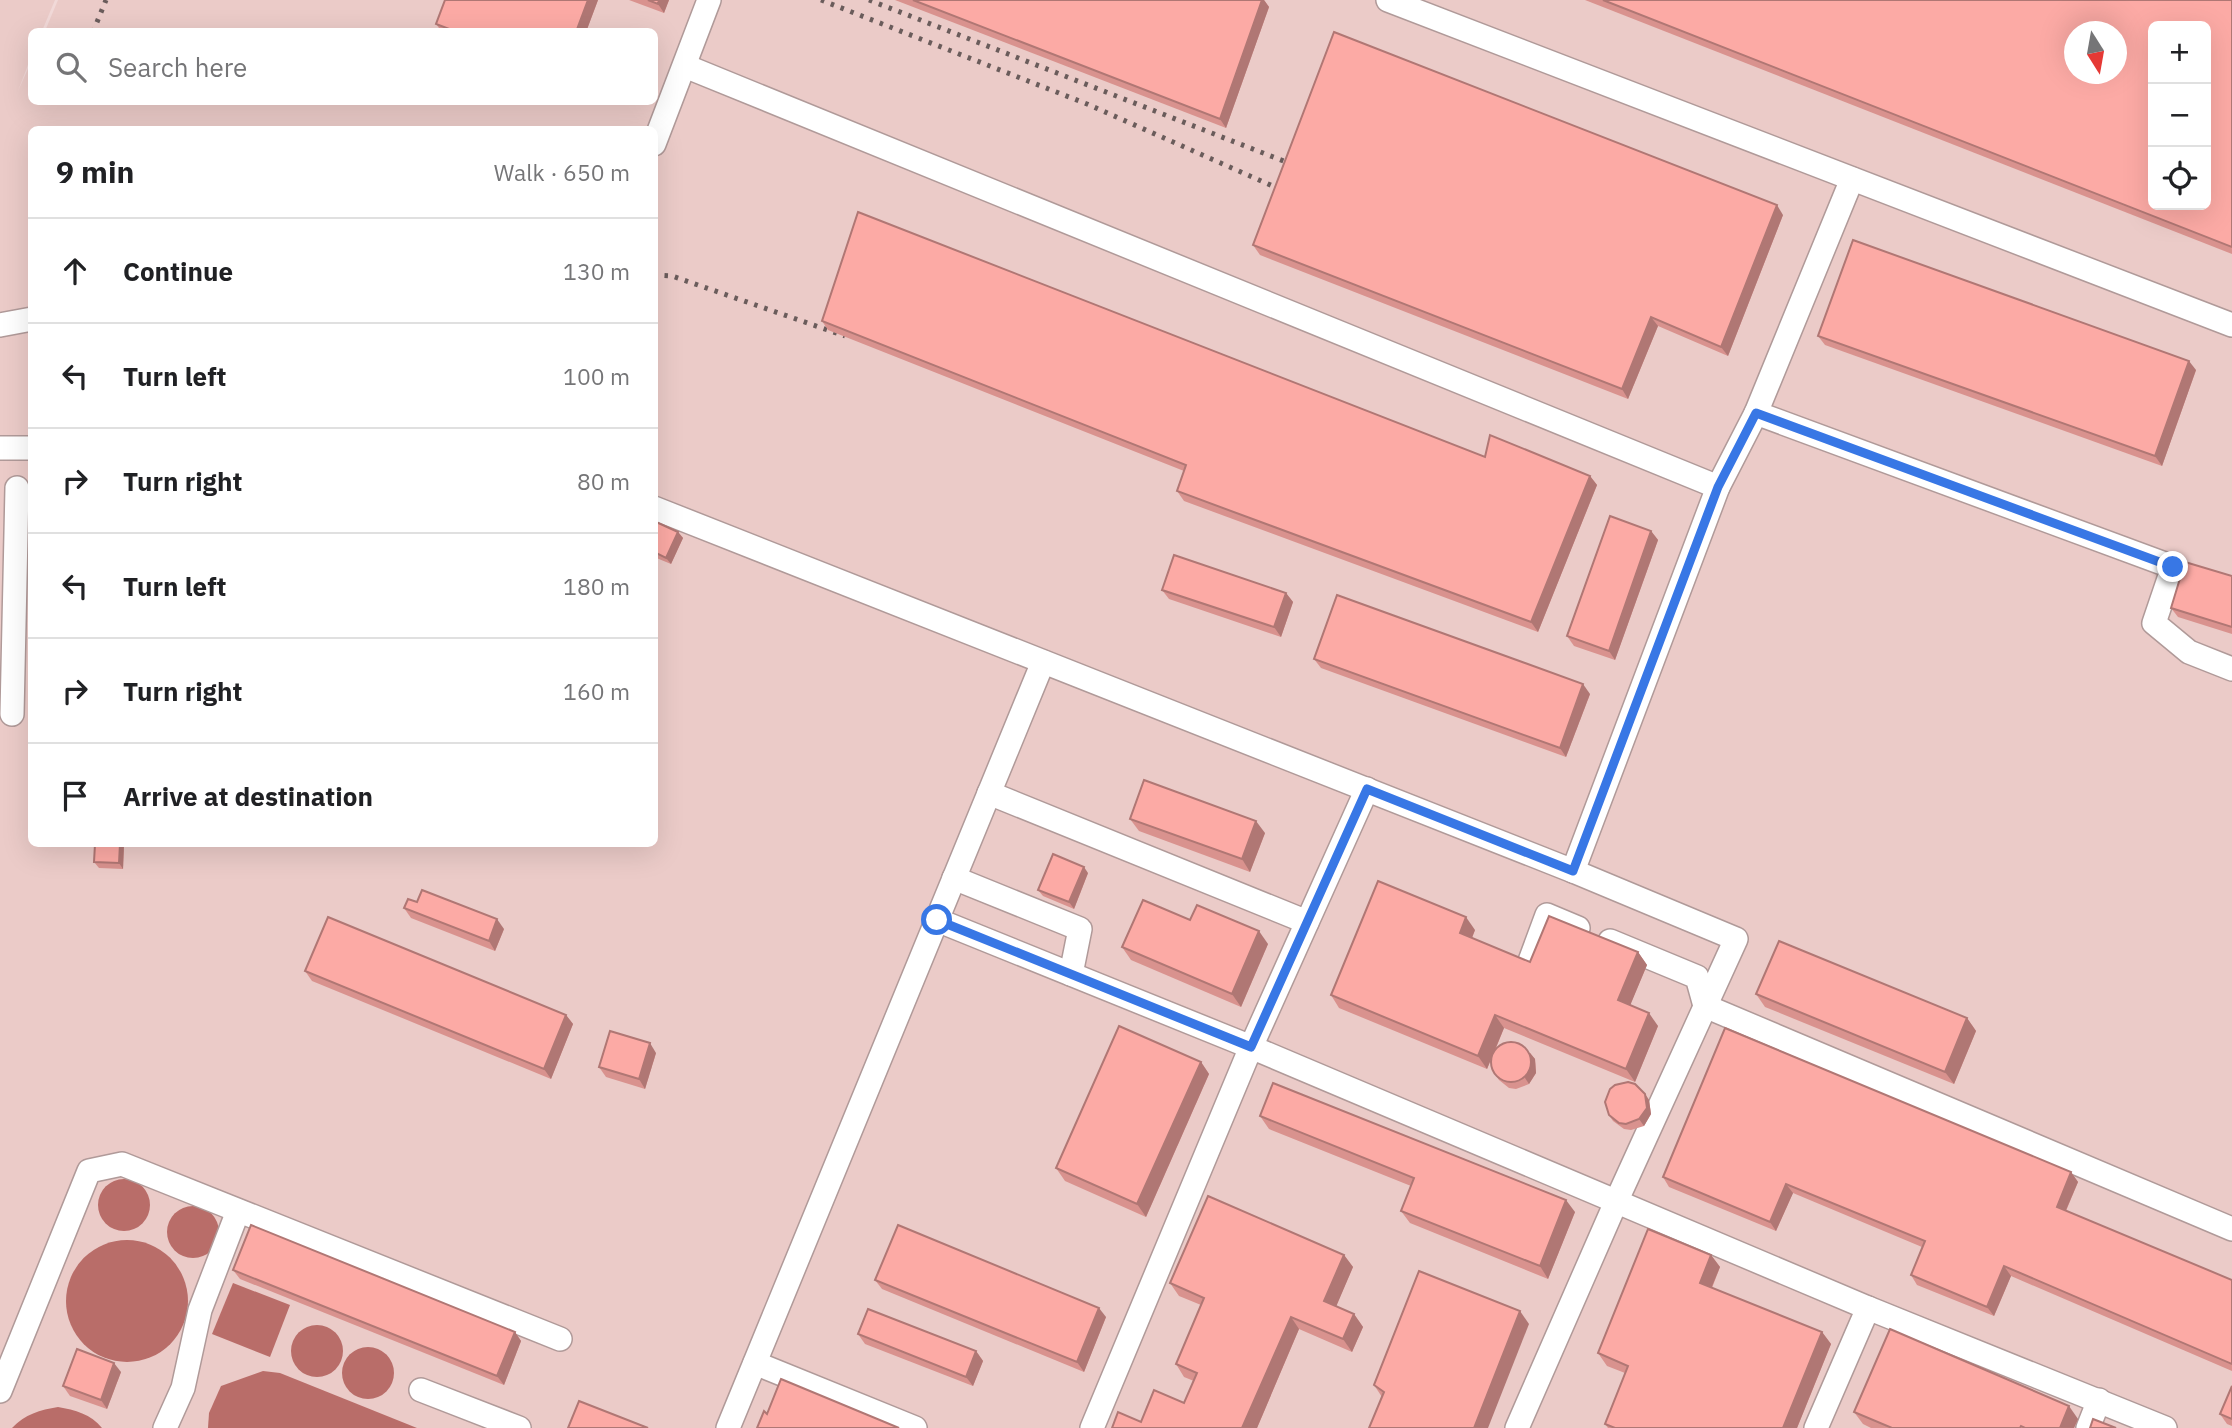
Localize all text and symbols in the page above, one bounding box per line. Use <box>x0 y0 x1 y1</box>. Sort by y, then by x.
north arrow <box>2064 21 2127 84</box>
map controls <box>2148 21 2211 210</box>
button: + <box>2148 21 2211 84</box>
search box <box>28 28 658 105</box>
icon: search <box>52 48 90 86</box>
text: Search here <box>108 50 247 84</box>
button: − <box>2148 84 2211 147</box>
button: locate <box>2148 147 2211 210</box>
text: 9 min <box>56 152 134 191</box>
text: Walk · 650 m <box>494 157 630 187</box>
icon: ahead <box>56 252 94 290</box>
text: Continue <box>123 254 233 288</box>
text: 130 m <box>563 256 630 286</box>
icon: left <box>56 357 94 395</box>
text: Turn left <box>123 359 226 393</box>
text: 100 m <box>563 361 630 391</box>
icon: right <box>56 462 94 500</box>
text: Turn right <box>123 464 242 498</box>
text: 80 m <box>577 466 630 496</box>
route end <box>2157 551 2188 582</box>
icon: left <box>56 567 94 605</box>
text: Turn left <box>123 569 226 603</box>
text: 180 m <box>563 571 630 601</box>
icon: right <box>56 672 94 710</box>
text: Turn right <box>123 674 242 708</box>
text: 160 m <box>563 676 630 706</box>
icon: arrive <box>56 777 94 815</box>
text: Arrive at destination <box>123 779 373 813</box>
route start <box>921 904 952 935</box>

